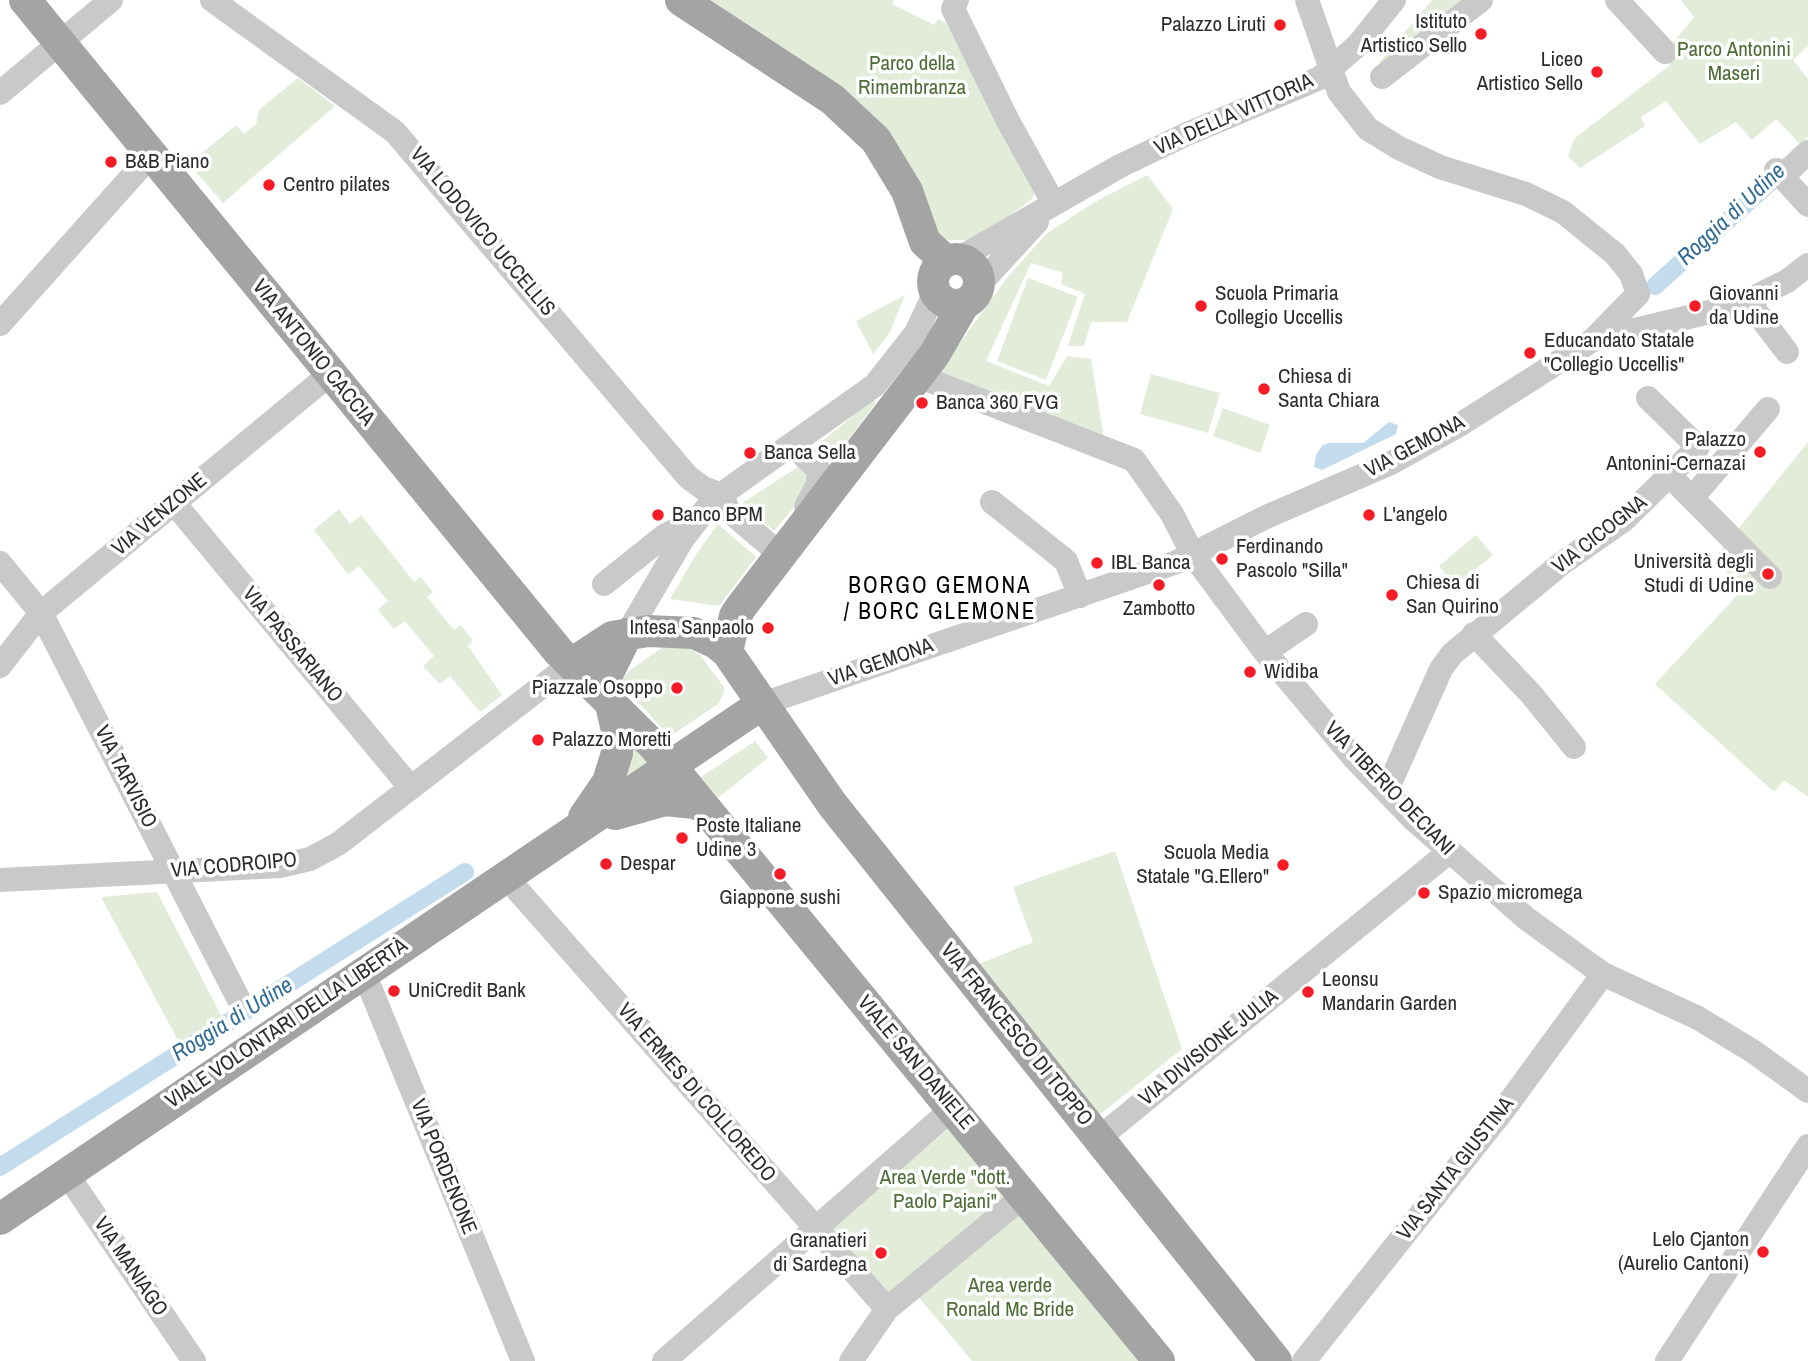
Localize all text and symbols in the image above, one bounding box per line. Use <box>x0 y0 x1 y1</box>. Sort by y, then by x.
place label: Istituto Artistico Sello <box>1361 9 1467 59</box>
place label: Palazzo Liruti <box>1161 12 1266 38</box>
marker: Palazzo Liruti <box>1272 17 1288 33</box>
marker: Istituto Artistico Sello <box>1473 26 1489 42</box>
park label: Parco Antonini Maseri <box>1677 37 1791 87</box>
place label: Liceo Artistico Sello <box>1477 47 1583 97</box>
park label: Parco della Rimembranza <box>858 51 966 101</box>
marker: Liceo Artistico Sello <box>1589 64 1605 80</box>
street label: VIA DELLA VITTORIA <box>1151 69 1317 161</box>
street label: VIA LODOVICO UCCELLIS <box>404 143 560 321</box>
place label: B&B Piano <box>125 149 209 175</box>
marker: B&B Piano <box>103 154 119 170</box>
water label: Roggia di Udine <box>1672 158 1792 272</box>
place label: Centro pilates <box>283 172 390 198</box>
marker: Centro pilates <box>261 177 277 193</box>
street label: VIA ANTONIO CACCIA <box>246 275 380 431</box>
place label: Scuola Primaria Collegio Uccellis <box>1215 281 1343 331</box>
place label: Giovanni da Udine <box>1709 281 1779 331</box>
marker: Scuola Primaria Collegio Uccellis <box>1193 298 1209 314</box>
marker: Giovanni da Udine <box>1687 298 1703 314</box>
place label: Educandato Statale "Collegio Uccellis" <box>1544 328 1694 378</box>
marker: Educandato Statale "Collegio Uccellis" <box>1522 345 1538 361</box>
place label: Chiesa di Santa Chiara <box>1278 364 1379 414</box>
marker: Chiesa di Santa Chiara <box>1256 381 1272 397</box>
place label: Banca 360 FVG <box>936 390 1059 416</box>
marker: Banca 360 FVG <box>914 395 930 411</box>
street label: VIA GEMONA <box>1361 410 1469 484</box>
place label: Palazzo Antonini-Cernazai <box>1606 427 1746 477</box>
place label: Banca Sella <box>764 440 856 466</box>
marker: Palazzo Antonini-Cernazai <box>1752 444 1768 460</box>
marker: Banca Sella <box>742 445 758 461</box>
street label: VIA VENZONE <box>108 468 212 562</box>
street label: VIA CICOGNA <box>1548 490 1652 580</box>
place label: Banco BPM <box>672 502 763 528</box>
place label: L'angelo <box>1383 502 1448 528</box>
marker: Banco BPM <box>650 507 666 523</box>
marker: L'angelo <box>1361 507 1377 523</box>
place label: Ferdinando Pascolo "Silla" <box>1236 534 1348 584</box>
place label: Università degli Studi di Udine <box>1633 549 1754 599</box>
place label: IBL Banca <box>1111 550 1190 576</box>
marker: Ferdinando Pascolo "Silla" <box>1214 551 1230 567</box>
marker: IBL Banca <box>1089 555 1105 571</box>
marker: Università degli Studi di Udine <box>1760 566 1776 582</box>
place label: Chiesa di San Quirino <box>1406 570 1499 620</box>
district label: BORGO GEMONA / BORC GLEMONE <box>845 573 1035 627</box>
marker: Zambotto <box>1151 577 1167 593</box>
street label: VIA PASSARIANO <box>236 582 348 708</box>
marker: Chiesa di San Quirino <box>1384 587 1400 603</box>
place label: Zambotto <box>1123 596 1195 622</box>
place label: Intesa Sanpaolo <box>630 615 754 641</box>
marker: Intesa Sanpaolo <box>760 620 776 636</box>
street label: VIA GEMONA <box>825 633 937 693</box>
place label: Widiba <box>1264 659 1319 685</box>
marker: Widiba <box>1242 664 1258 680</box>
place label: Piazzale Osoppo <box>532 675 663 701</box>
marker: Piazzale Osoppo <box>669 680 685 696</box>
street label: VIA TIBERIO DECIANI <box>1319 717 1459 861</box>
street label: VIA TARVISIO <box>88 722 162 832</box>
place label: Palazzo Moretti <box>552 727 672 753</box>
marker: Palazzo Moretti <box>530 732 546 748</box>
place label: Poste Italiane Udine 3 <box>696 813 801 863</box>
marker: Poste Italiane Udine 3 <box>674 830 690 846</box>
place label: Scuola Media Statale "G.Ellero" <box>1136 840 1269 890</box>
street label: VIA CODROIPO <box>170 848 298 884</box>
place label: Despar <box>620 851 676 877</box>
marker: Despar <box>598 856 614 872</box>
marker: Scuola Media Statale "G.Ellero" <box>1275 857 1291 873</box>
marker: Giappone sushi <box>772 866 788 882</box>
place label: Spazio micromega <box>1438 880 1583 906</box>
place label: Giappone sushi <box>719 885 841 911</box>
marker: Spazio micromega <box>1416 885 1432 901</box>
street label: VIALE VOLONTARI DELLA LIBERTÀ <box>161 934 413 1114</box>
street label: VIA FRANCESCO DI TOPPO <box>935 939 1097 1131</box>
place label: Leonsu Mandarin Garden <box>1322 967 1457 1017</box>
water label: Roggia di Udine <box>167 972 299 1068</box>
place label: UniCredit Bank <box>408 978 526 1004</box>
marker: UniCredit Bank <box>386 983 402 999</box>
street label: VIA DIVISIONE JULIA <box>1135 984 1283 1112</box>
marker: Leonsu Mandarin Garden <box>1300 984 1316 1000</box>
street label: VIALE SAN DANIELE <box>852 991 978 1135</box>
street label: VIA ERMES DI COLLOREDO <box>611 998 781 1188</box>
street label: VIA SANTA GIUSTINA <box>1392 1092 1520 1246</box>
street label: VIA PORDENONE <box>404 1096 482 1238</box>
park label: Area Verde "dott. Paolo Pajani" <box>880 1165 1010 1215</box>
street label: VIA MANIAGO <box>88 1213 172 1321</box>
place label: Lelo Cjanton (Aurelio Cantoni) <box>1618 1227 1749 1277</box>
place label: Granatieri di Sardegna <box>773 1228 867 1278</box>
marker: Lelo Cjanton (Aurelio Cantoni) <box>1755 1244 1771 1260</box>
marker: Granatieri di Sardegna <box>873 1245 889 1261</box>
park label: Area verde Ronald Mc Bride <box>946 1273 1074 1323</box>

